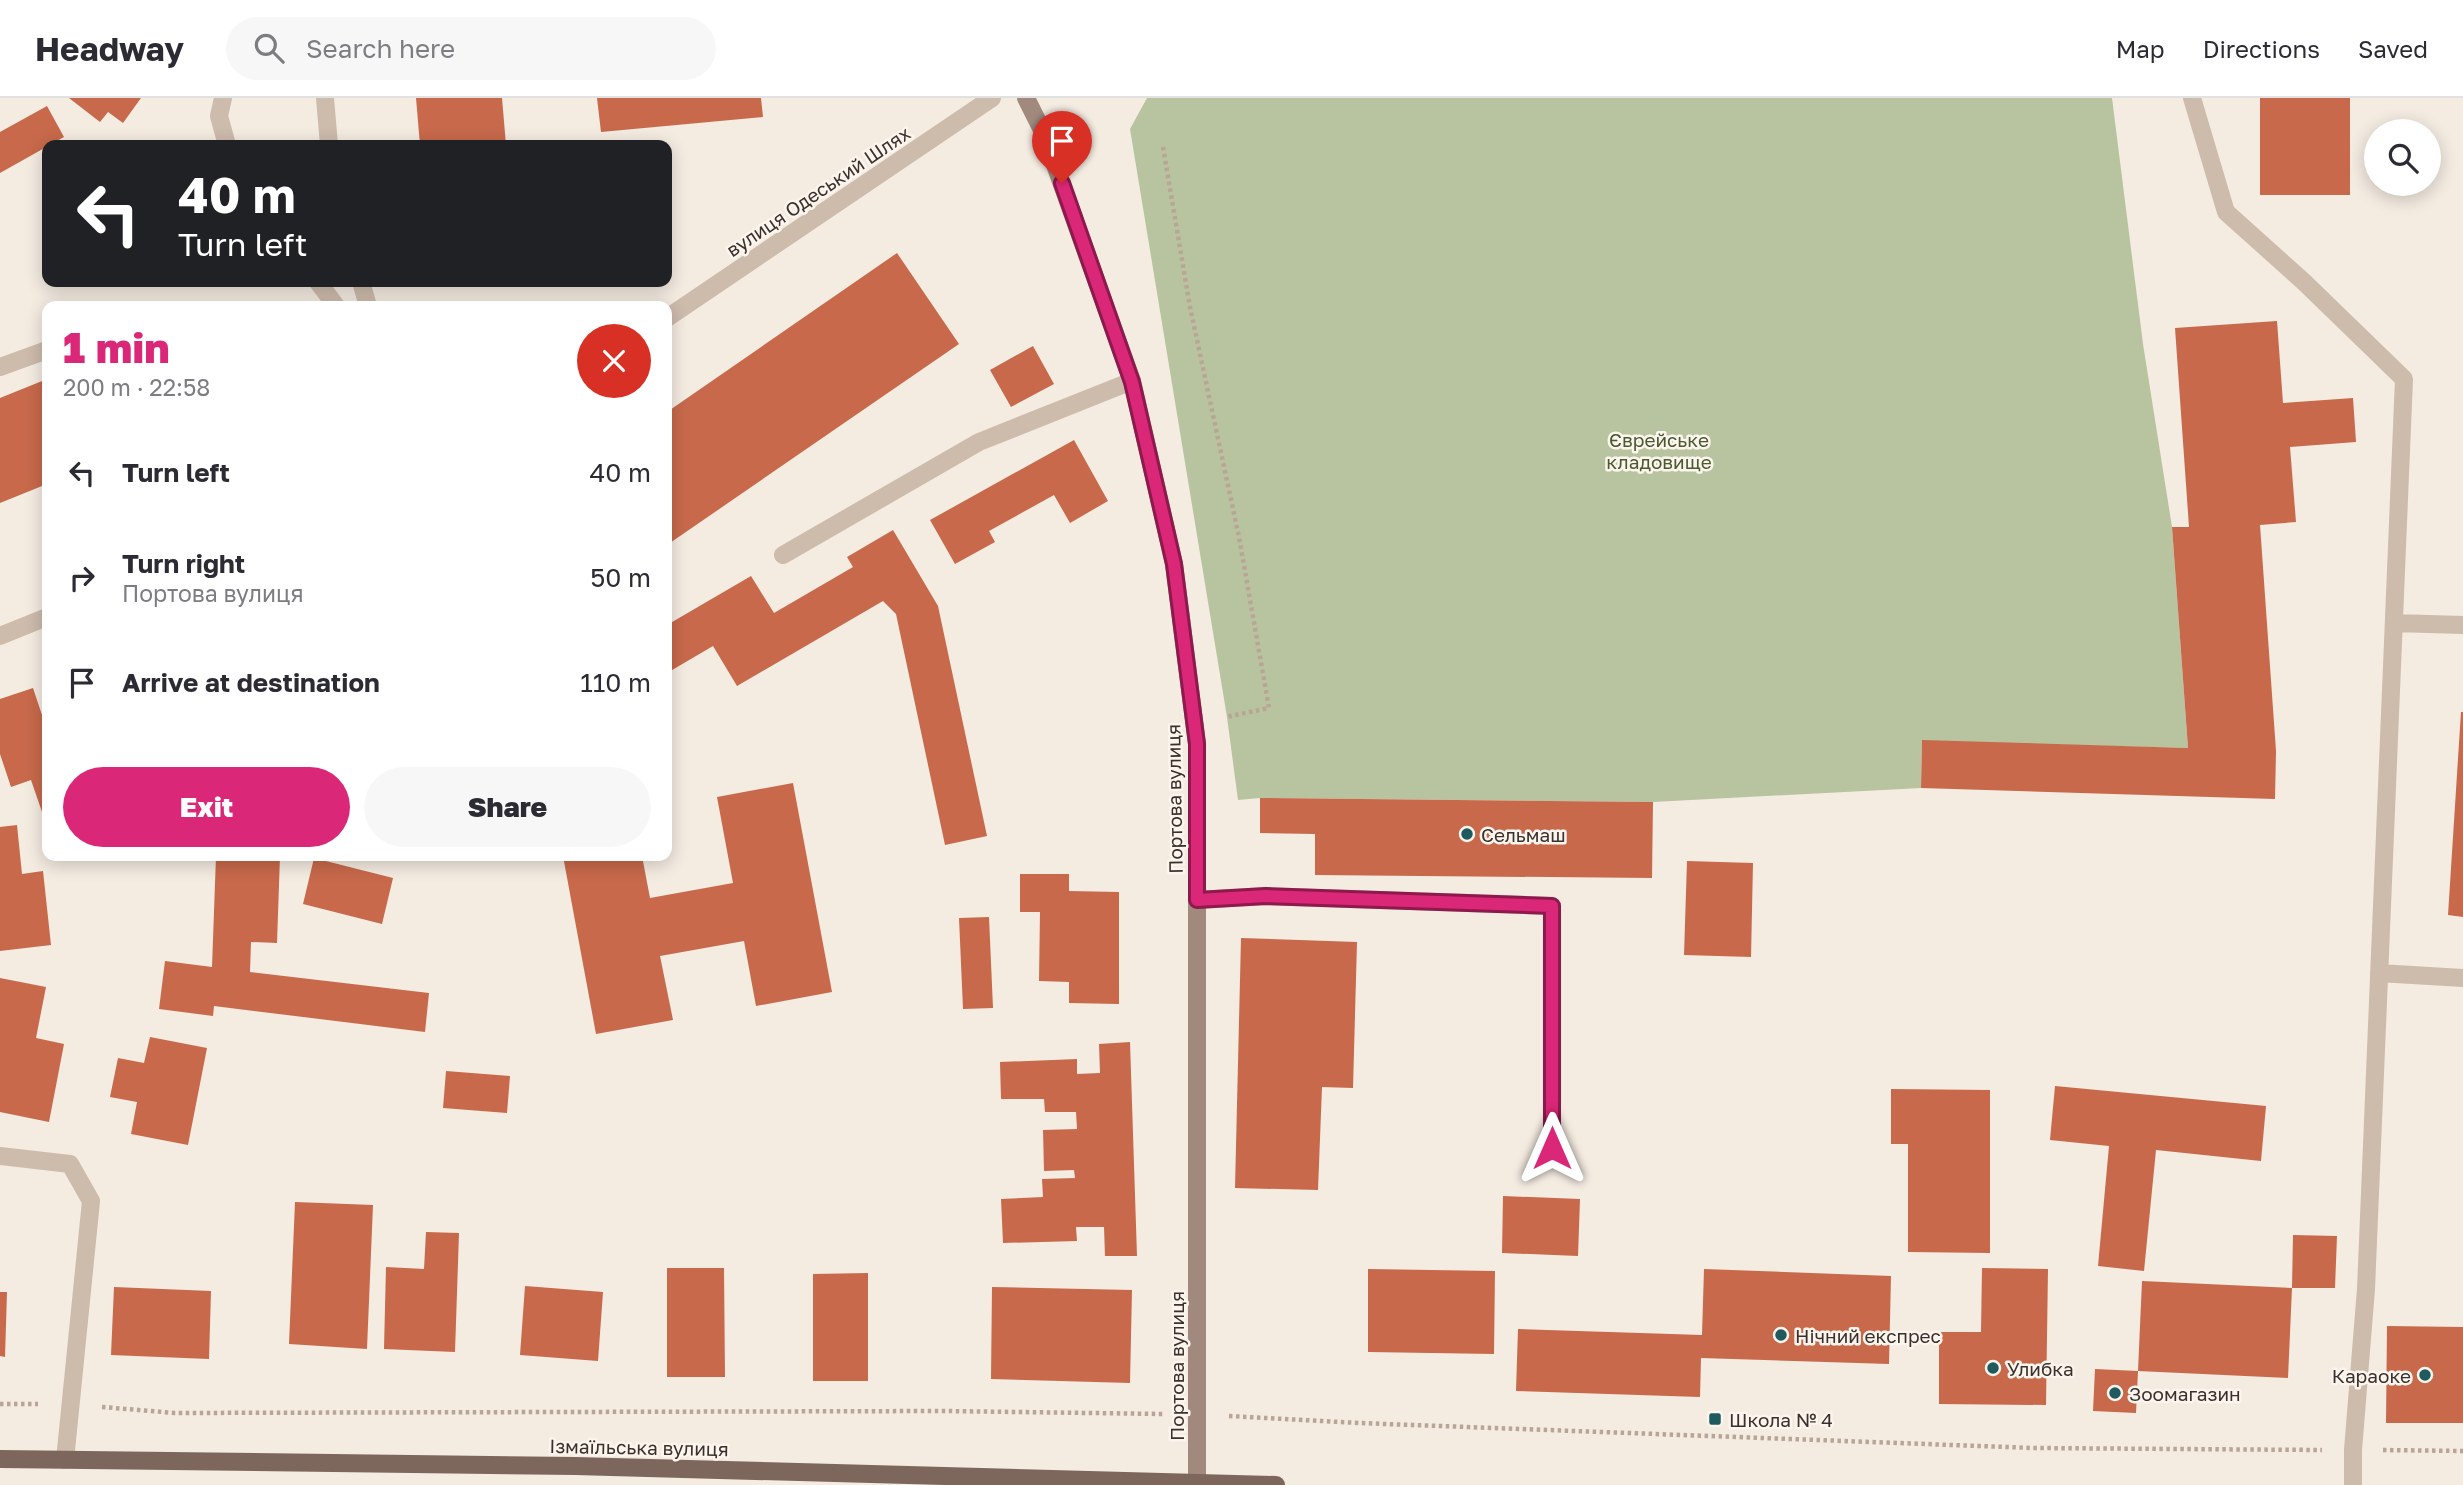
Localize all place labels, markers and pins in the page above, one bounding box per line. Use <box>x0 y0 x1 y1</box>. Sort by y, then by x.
pin <box>1032 111 1092 183</box>
place label: Сельмаш <box>1481 823 1566 846</box>
marker: Сельмаш <box>1459 826 1475 842</box>
place label: Нічний експрес <box>1795 1324 1941 1347</box>
marker: Нічний експрес <box>1773 1327 1789 1343</box>
place label: Улибка <box>2007 1357 2074 1380</box>
marker: Улибка <box>1985 1360 2001 1376</box>
place label: Караоке <box>2332 1364 2411 1387</box>
marker: Караоке <box>2417 1367 2433 1383</box>
place label: Зоомагазин <box>2129 1382 2241 1405</box>
marker: Зоомагазин <box>2107 1385 2123 1401</box>
place label: Школа № 4 <box>1729 1408 1833 1431</box>
marker: Школа № 4 <box>1707 1411 1723 1427</box>

